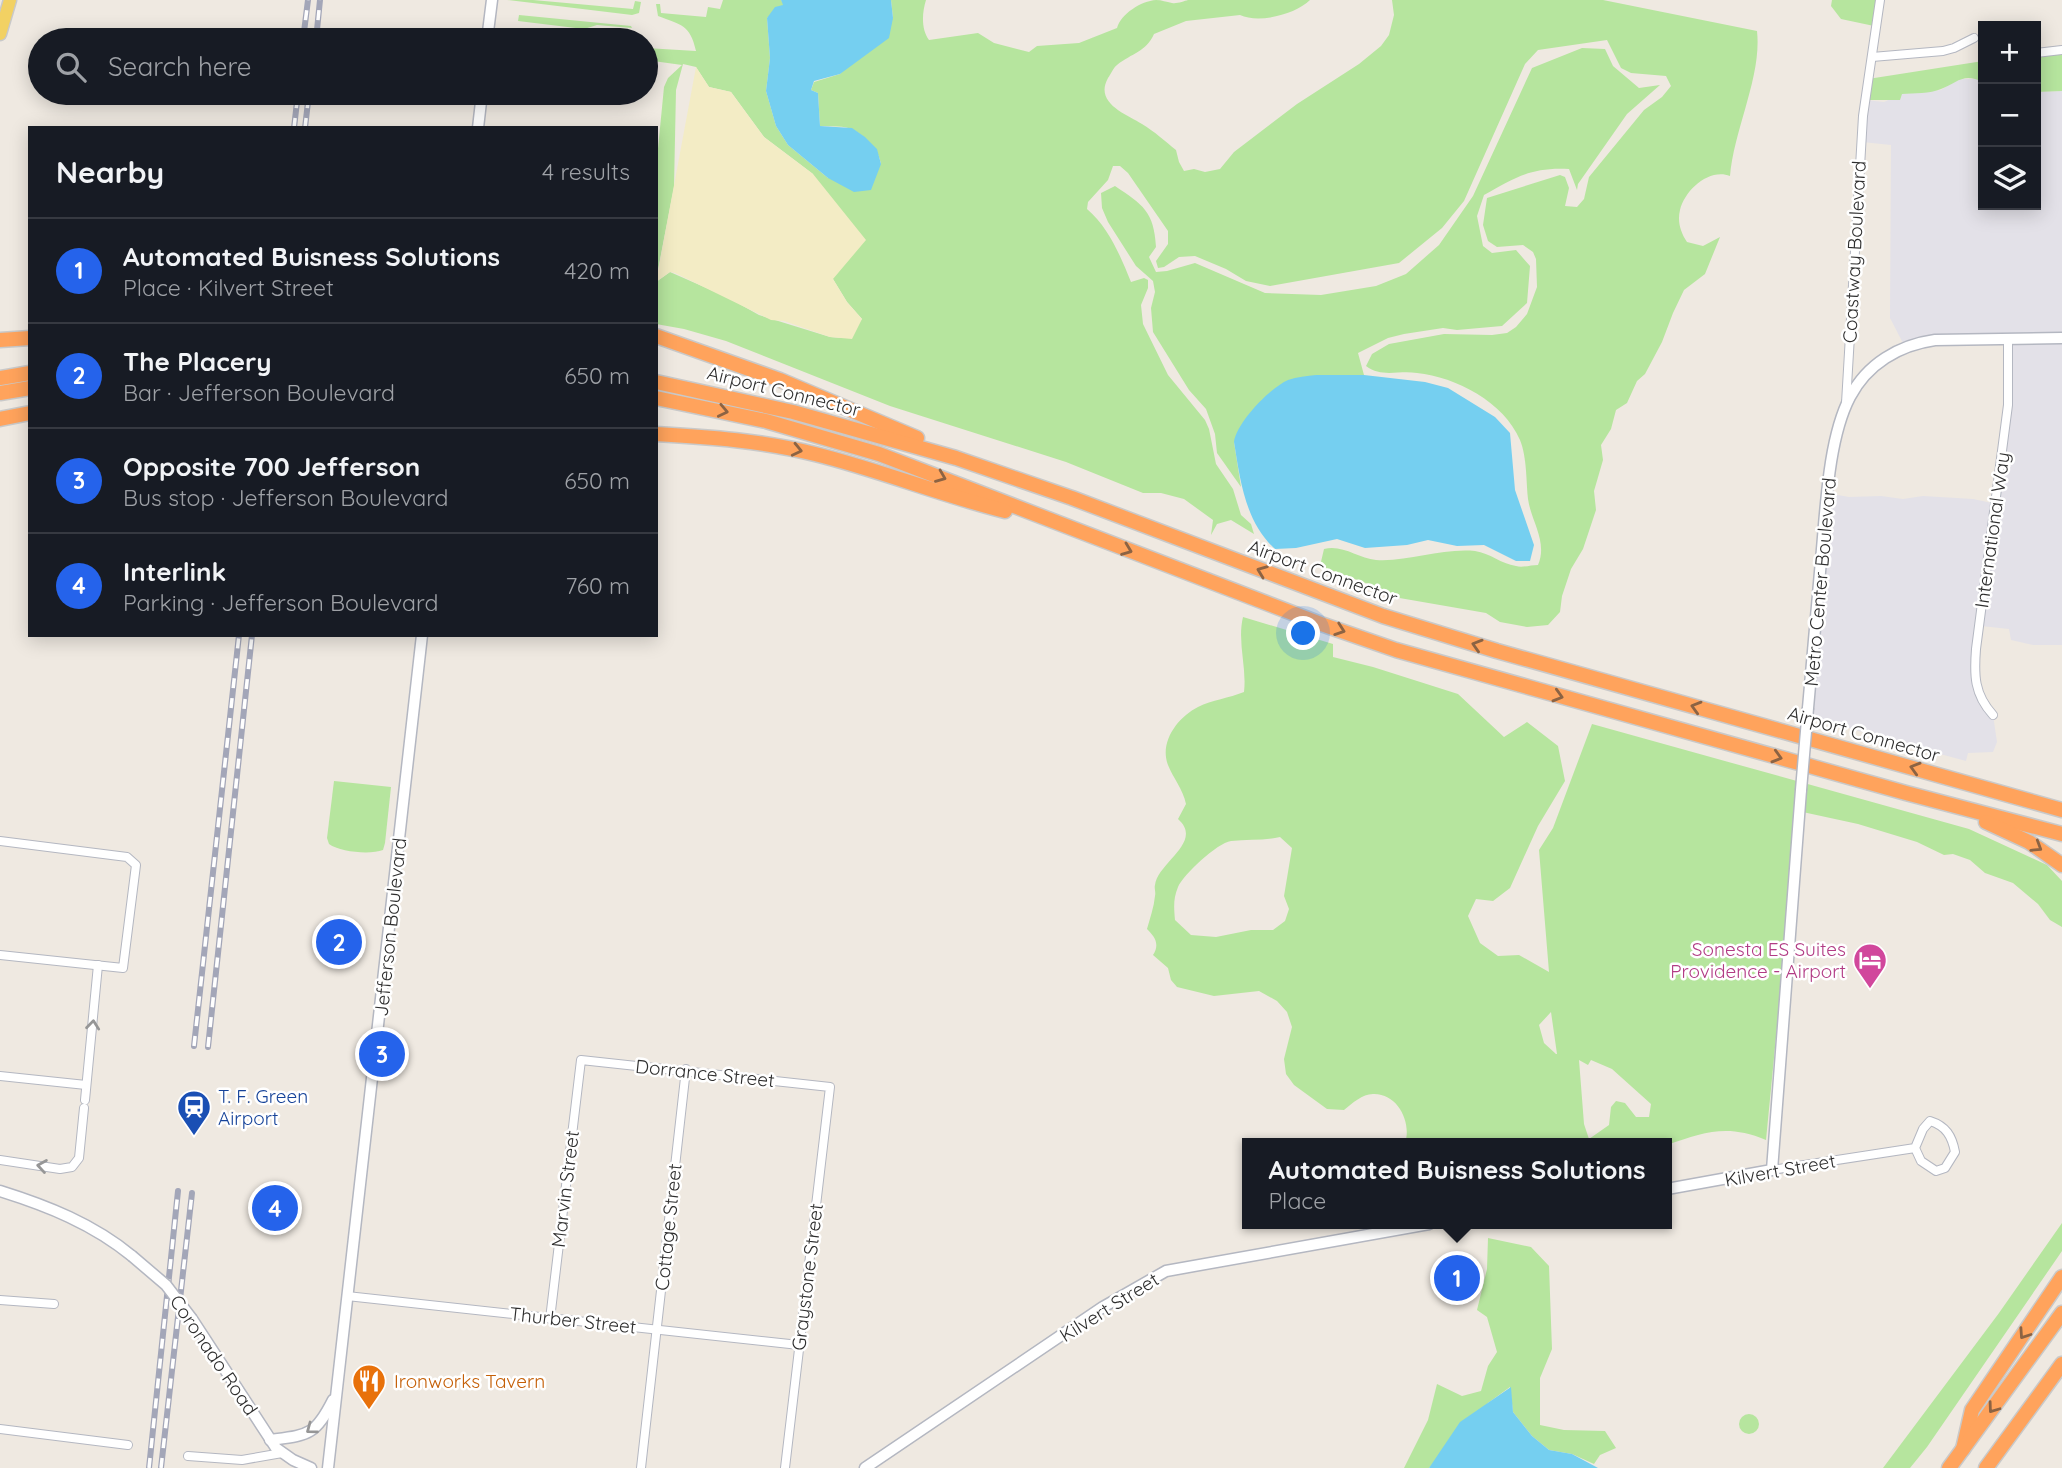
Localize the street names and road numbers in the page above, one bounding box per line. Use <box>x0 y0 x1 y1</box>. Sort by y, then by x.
street label: Coastway Boulevard <box>1837 160 1871 344</box>
street label: Airport Connector <box>705 360 864 422</box>
street label: International Way <box>1969 451 2015 609</box>
street label: Metro Center Boulevard <box>1799 477 1841 687</box>
street label: Airport Connector <box>1245 534 1402 610</box>
street label: Airport Connector <box>1785 701 1944 767</box>
street label: Jefferson Boulevard <box>369 837 411 1017</box>
street label: Dorrance Street <box>634 1054 776 1092</box>
street label: Marvin Street <box>546 1129 584 1249</box>
street label: Kilvert Street <box>1723 1148 1837 1192</box>
street label: Cottage Street <box>649 1162 687 1292</box>
street label: Graystone Street <box>786 1202 828 1352</box>
street label: Kilvert Street <box>1055 1267 1163 1347</box>
street label: Coronado Road <box>165 1290 263 1420</box>
street label: Thurber Street <box>509 1301 637 1339</box>

